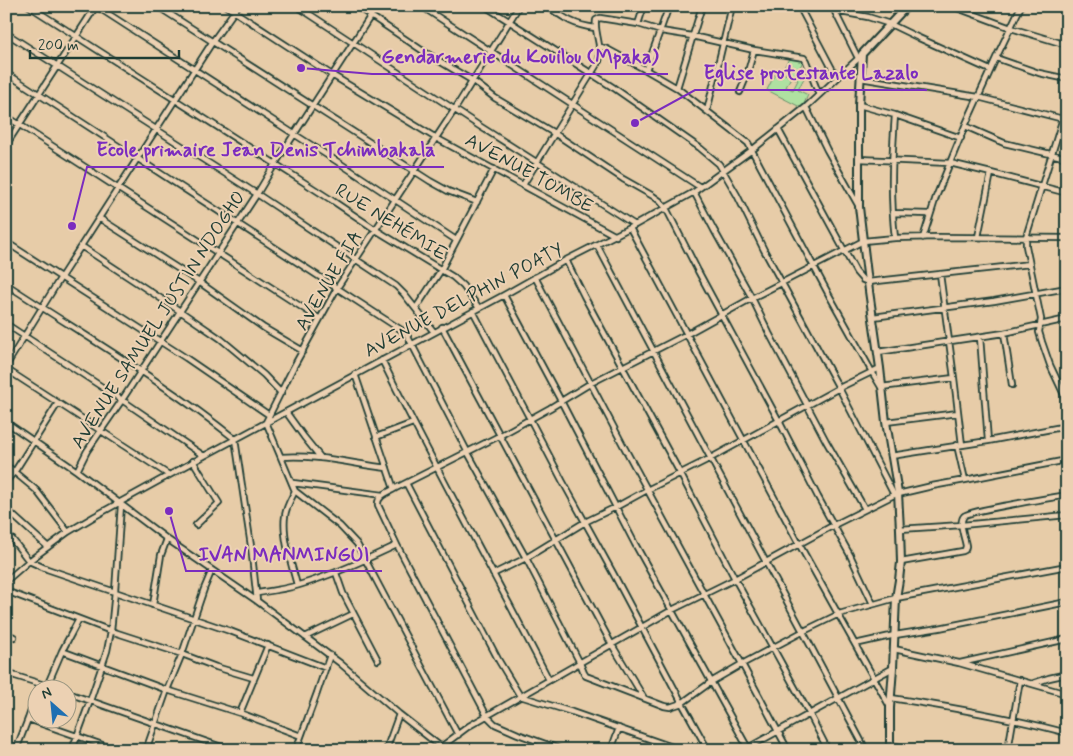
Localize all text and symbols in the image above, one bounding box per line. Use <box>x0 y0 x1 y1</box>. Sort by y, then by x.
scale bar <box>30 28 179 60</box>
text: 200 m <box>38 36 79 56</box>
callout: Gendarmerie du Kouilou (Mpaka) <box>372 39 668 74</box>
text: Gendarmerie du Kouilou (Mpaka) <box>381 44 660 71</box>
callout: Eglise protestante Lazalo <box>695 55 927 90</box>
text: Eglise protestante Lazalo <box>704 60 918 87</box>
street label: AVENUE TOMBE <box>461 128 598 219</box>
callout: Ecole primaire Jean Denis Tchimbakala <box>87 132 444 167</box>
text: Ecole primaire Jean Denis Tchimbakala <box>96 137 436 164</box>
street label: RUE NEHÉMIE <box>330 177 453 267</box>
street label: AVENUE SAMUEL JUSTIN NDOGHO <box>65 186 251 454</box>
street label: AVENUE FIA <box>290 226 369 335</box>
street label: AVENUE DELPHIN POATY <box>360 237 568 364</box>
callout: IVAN MANMINGUI <box>186 536 382 571</box>
text: IVAN MANMINGUI <box>199 542 370 569</box>
north arrow <box>28 678 78 728</box>
text: N <box>38 683 55 703</box>

